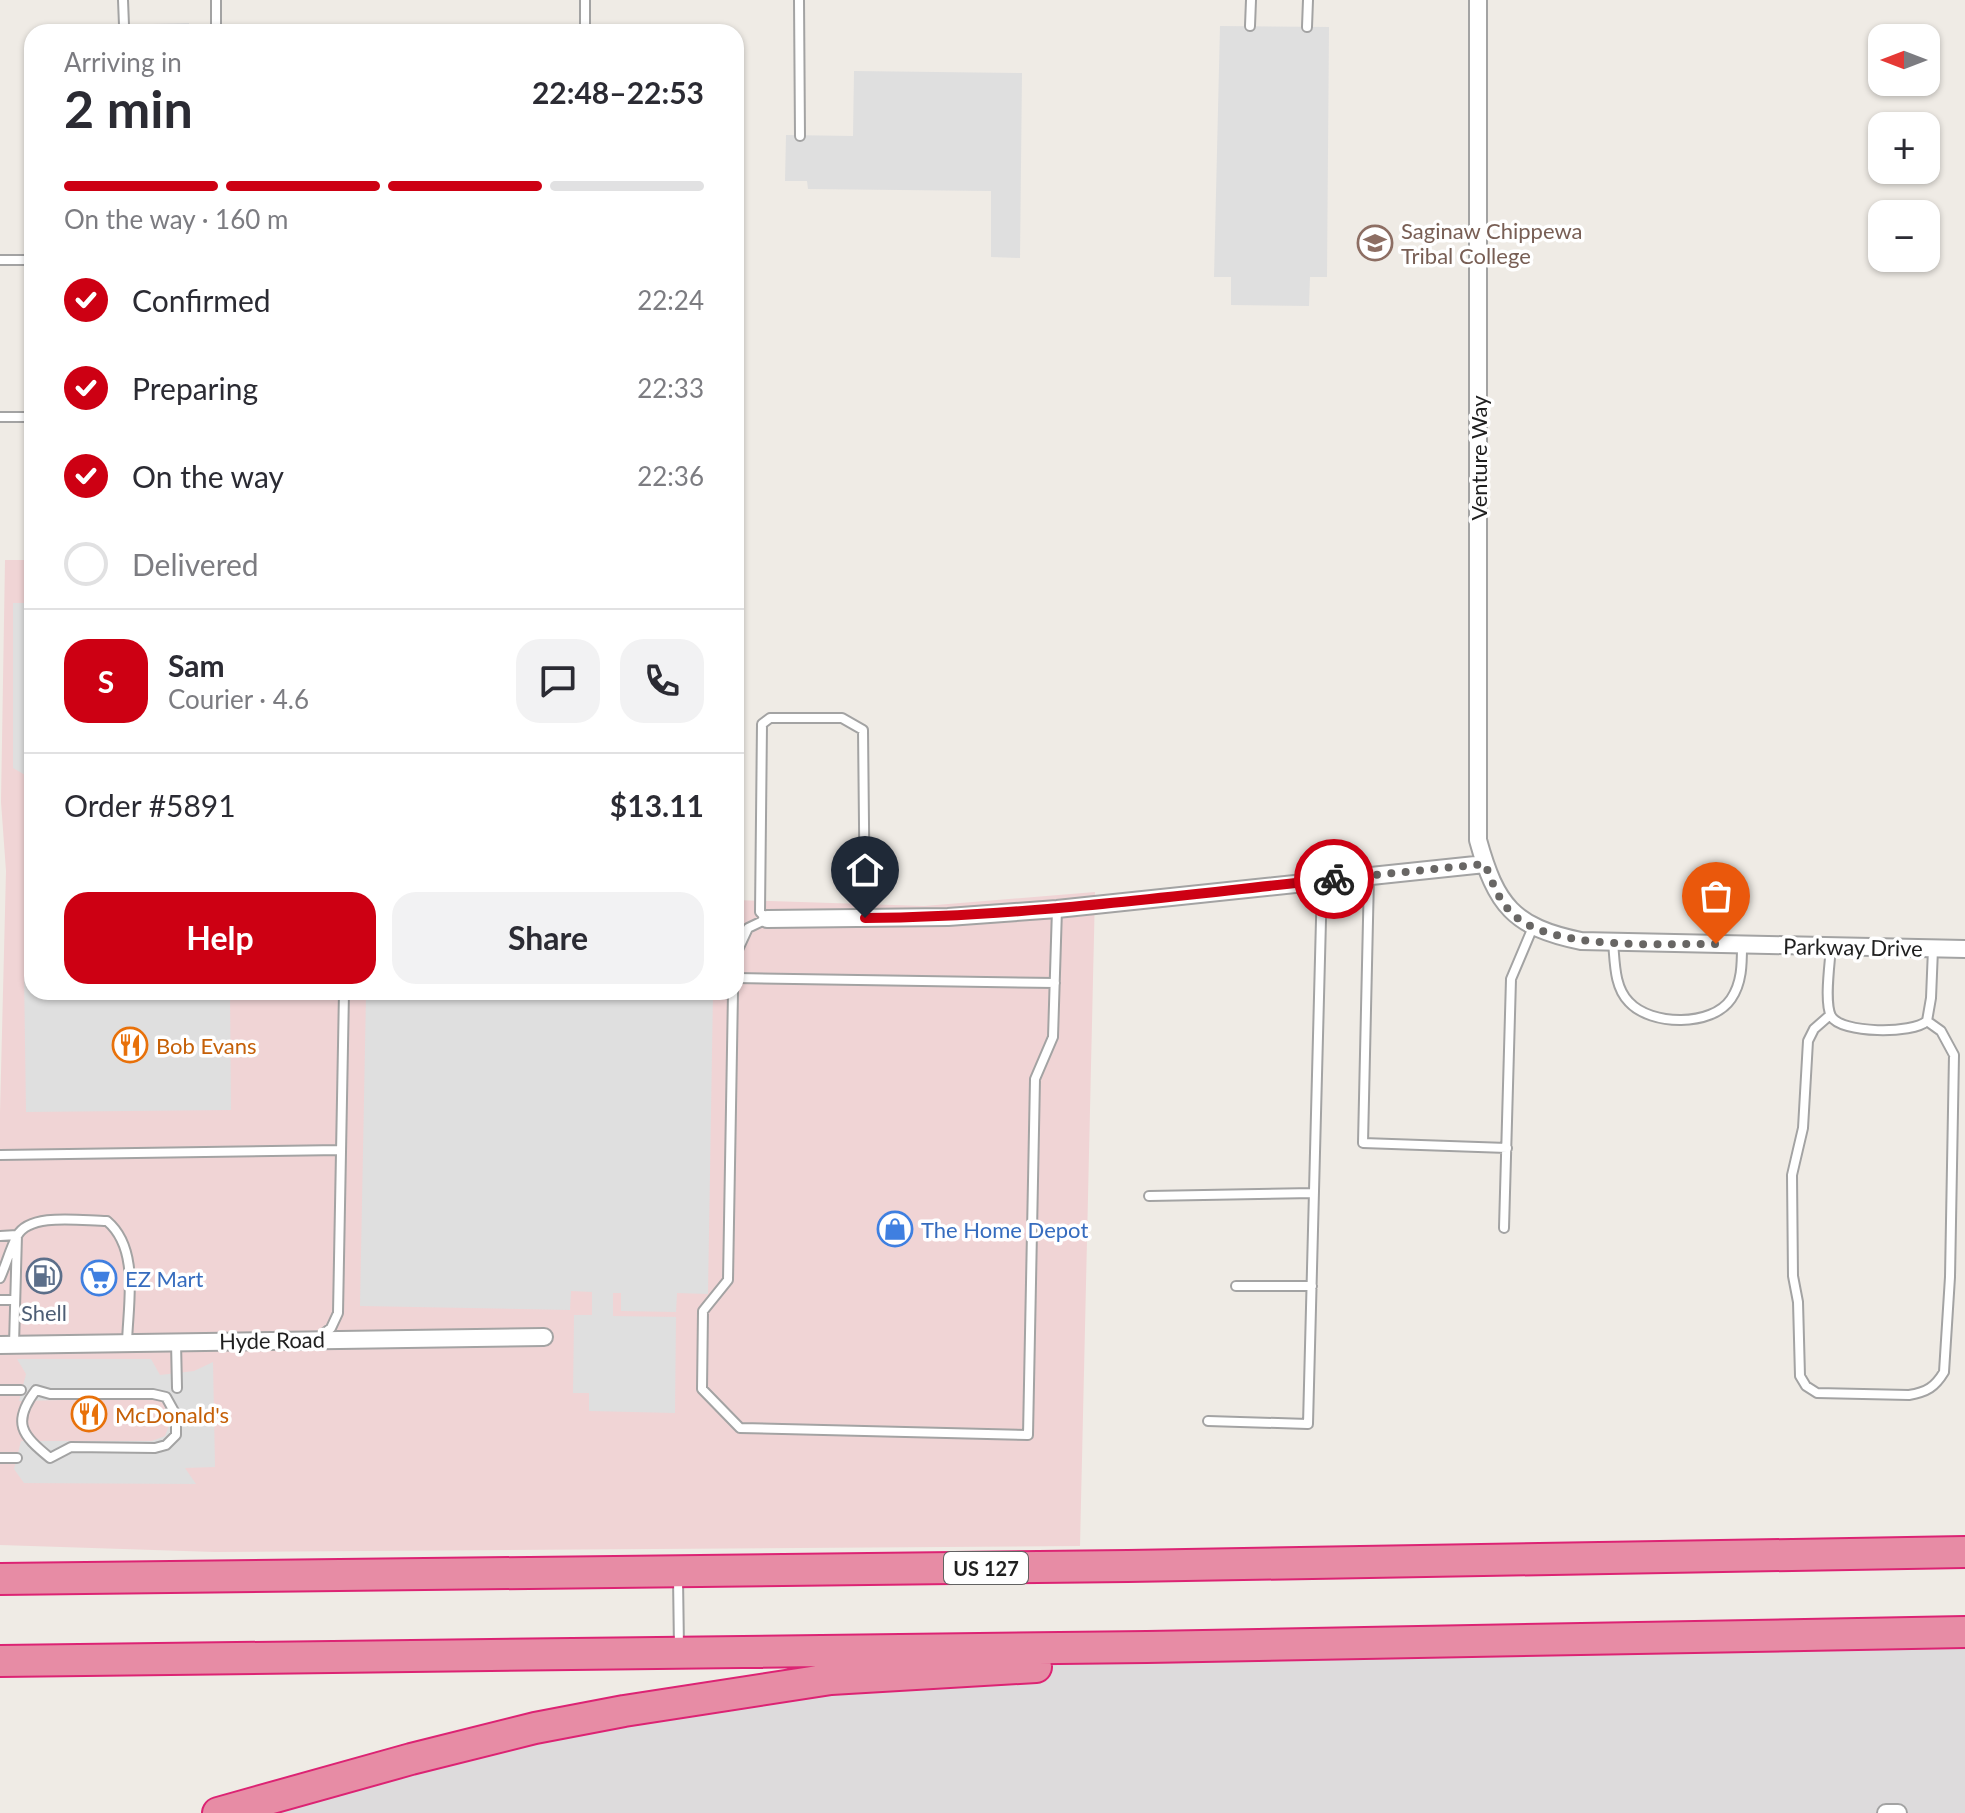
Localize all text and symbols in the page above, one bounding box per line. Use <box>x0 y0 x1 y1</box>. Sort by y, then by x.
north arrow <box>1868 24 1940 96</box>
map controls <box>1868 24 1940 272</box>
text: Arriving in <box>64 46 182 78</box>
text: 22:48–22:53 <box>532 74 704 110</box>
text: 2 min <box>64 77 193 139</box>
button: + <box>1868 112 1940 184</box>
button: − <box>1868 200 1940 272</box>
text: On the way · 160 m <box>64 203 288 235</box>
place label: Saginaw Chippewa Tribal College <box>1401 217 1583 269</box>
school or university icon: Saginaw Chippewa Tribal College <box>1356 224 1394 262</box>
icon: check <box>64 278 108 322</box>
text: Confirmed <box>132 282 271 318</box>
text: 22:24 <box>637 284 704 316</box>
icon: check <box>64 366 108 410</box>
text: Preparing <box>132 370 258 406</box>
text: 22:33 <box>637 372 704 404</box>
street label: Venture Way <box>1465 395 1492 521</box>
icon: check <box>64 454 108 498</box>
text: On the way <box>132 458 284 494</box>
text: 22:36 <box>637 460 704 492</box>
text: Delivered <box>132 546 259 582</box>
button: chat <box>516 639 600 723</box>
button: phone <box>620 639 704 723</box>
text: Sam <box>168 647 225 683</box>
text: S <box>98 663 114 699</box>
text: Courier · 4.6 <box>168 683 309 715</box>
text: Order #5891 <box>64 787 236 823</box>
text: $13.11 <box>610 787 704 823</box>
pin <box>831 836 899 918</box>
courier <box>1294 839 1374 919</box>
icon: home <box>843 848 887 892</box>
icon: bike <box>1312 857 1356 901</box>
pin <box>1682 862 1750 944</box>
icon: bag <box>1694 874 1738 918</box>
button: Help <box>64 892 376 984</box>
button: Share <box>392 892 704 984</box>
street label: Parkway Drive <box>1783 932 1923 962</box>
restaurant icon: Bob Evans <box>111 1026 149 1064</box>
place label: Bob Evans <box>156 1032 257 1059</box>
shop icon: The Home Depot <box>876 1210 914 1248</box>
place label: The Home Depot <box>921 1216 1088 1243</box>
fuel station icon: Shell <box>25 1257 63 1295</box>
supermarket icon: EZ Mart <box>80 1259 118 1297</box>
place label: EZ Mart <box>125 1265 204 1292</box>
place label: Shell <box>21 1299 67 1326</box>
street label: Hyde Road <box>219 1326 325 1354</box>
restaurant icon: McDonald's <box>70 1395 108 1433</box>
place label: McDonald's <box>115 1401 229 1428</box>
road number: US 127 <box>944 1552 1028 1584</box>

